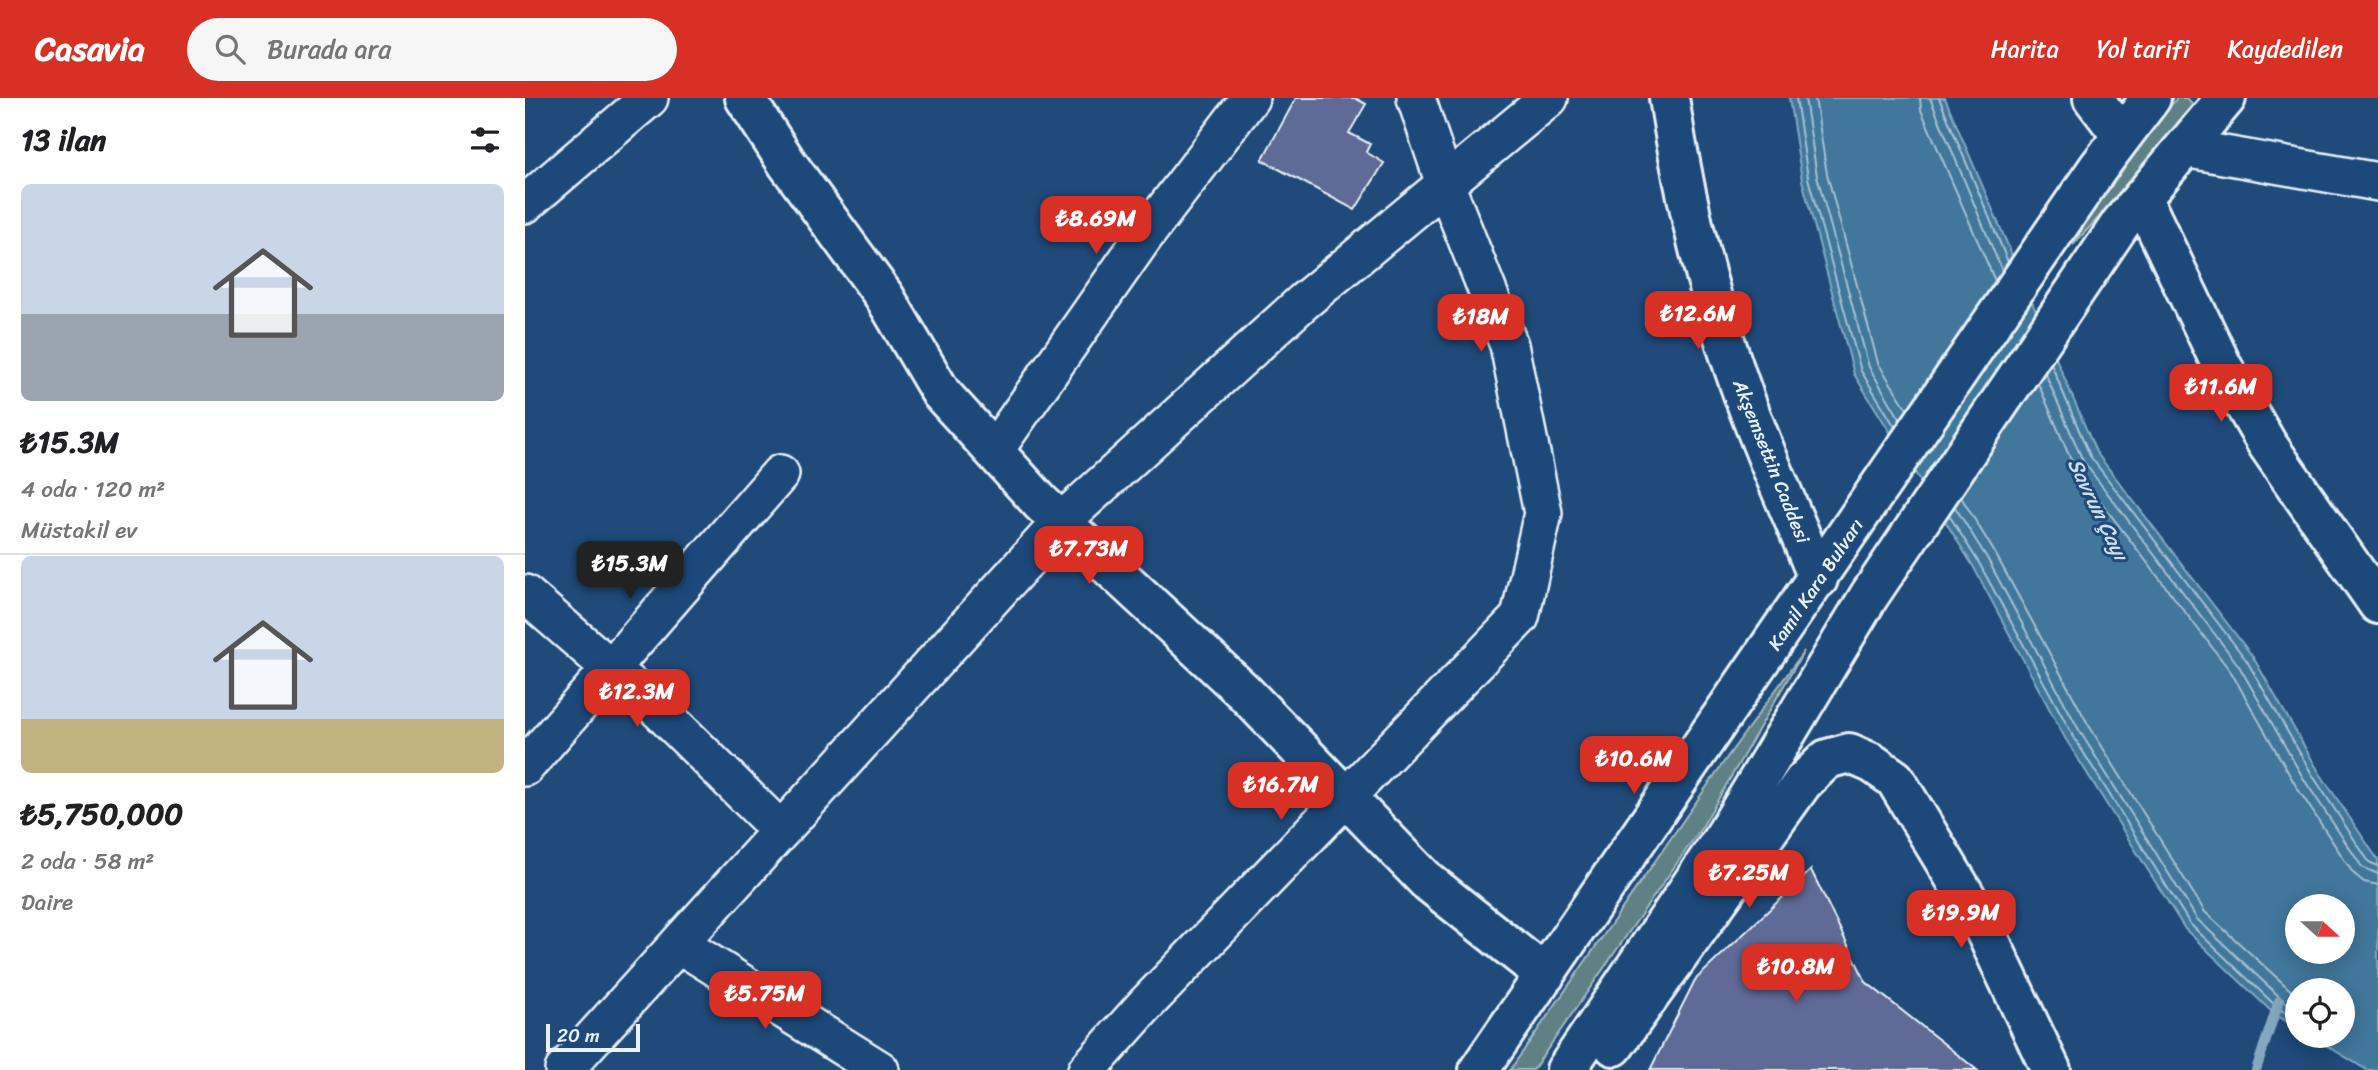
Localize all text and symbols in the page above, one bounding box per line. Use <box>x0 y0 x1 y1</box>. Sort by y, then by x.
search box <box>187 18 677 81</box>
text: Casavia <box>35 20 145 78</box>
text: Burada ara <box>267 26 391 72</box>
text: Harita <box>1991 28 2059 70</box>
text: Yol tarifi <box>2097 28 2190 70</box>
text: Kaydedilen <box>2228 28 2343 70</box>
icon: search <box>211 30 249 68</box>
text: 13 ilan <box>21 113 106 167</box>
icon: filters <box>466 121 504 159</box>
pin: ₺8.69M <box>1039 197 1153 256</box>
text: ₺8.69M <box>1056 198 1136 239</box>
icon: home <box>200 230 326 356</box>
pin: ₺12.6M <box>1641 292 1755 351</box>
text: ₺12.6M <box>1661 293 1735 334</box>
pin: ₺18M <box>1440 294 1522 354</box>
text: ₺18M <box>1453 296 1509 337</box>
pin: ₺11.6M <box>2164 364 2278 424</box>
text: ₺11.6M <box>2185 366 2257 407</box>
street label: Akşemsettin Caddesi <box>1723 373 1820 549</box>
text: ₺15.3M <box>21 415 119 469</box>
water label: Savrun Çayı <box>2057 451 2140 569</box>
text: 4 oda · 120 m² <box>21 469 165 510</box>
text: Müstakil ev <box>21 510 137 551</box>
street label: Kamil Kara Bulvarı <box>1759 511 1872 657</box>
pin: ₺7.73M <box>1032 526 1146 586</box>
text: ₺7.73M <box>1050 528 1128 569</box>
pin: ₺15.3M <box>573 542 687 601</box>
text: ₺15.3M <box>593 543 667 584</box>
icon: home <box>200 602 326 728</box>
pin: ₺12.3M <box>580 670 694 729</box>
text: ₺12.3M <box>600 671 674 712</box>
pin: ₺10.6M <box>1577 736 1691 796</box>
text: ₺10.6M <box>1596 738 1672 779</box>
pin: ₺16.7M <box>1224 762 1338 822</box>
text: ₺16.7M <box>1244 764 1318 805</box>
text: ₺5,750,000 <box>21 787 183 841</box>
text: 2 oda · 58 m² <box>21 841 154 882</box>
pin: ₺7.25M <box>1692 850 1806 910</box>
text: ₺7.25M <box>1710 852 1788 893</box>
text: Daire <box>21 882 73 923</box>
pin: ₺19.9M <box>1904 890 2018 950</box>
text: ₺19.9M <box>1923 892 1999 933</box>
north arrow <box>2285 894 2355 964</box>
map controls <box>2285 894 2355 1048</box>
pin: ₺10.8M <box>1739 944 1853 1004</box>
text: ₺10.8M <box>1758 946 1834 987</box>
pin: ₺5.75M <box>708 972 822 1031</box>
text: ₺5.75M <box>725 973 805 1014</box>
button: locate <box>2285 978 2355 1048</box>
text: 20 m <box>557 1019 600 1052</box>
scale bar <box>546 1021 641 1053</box>

